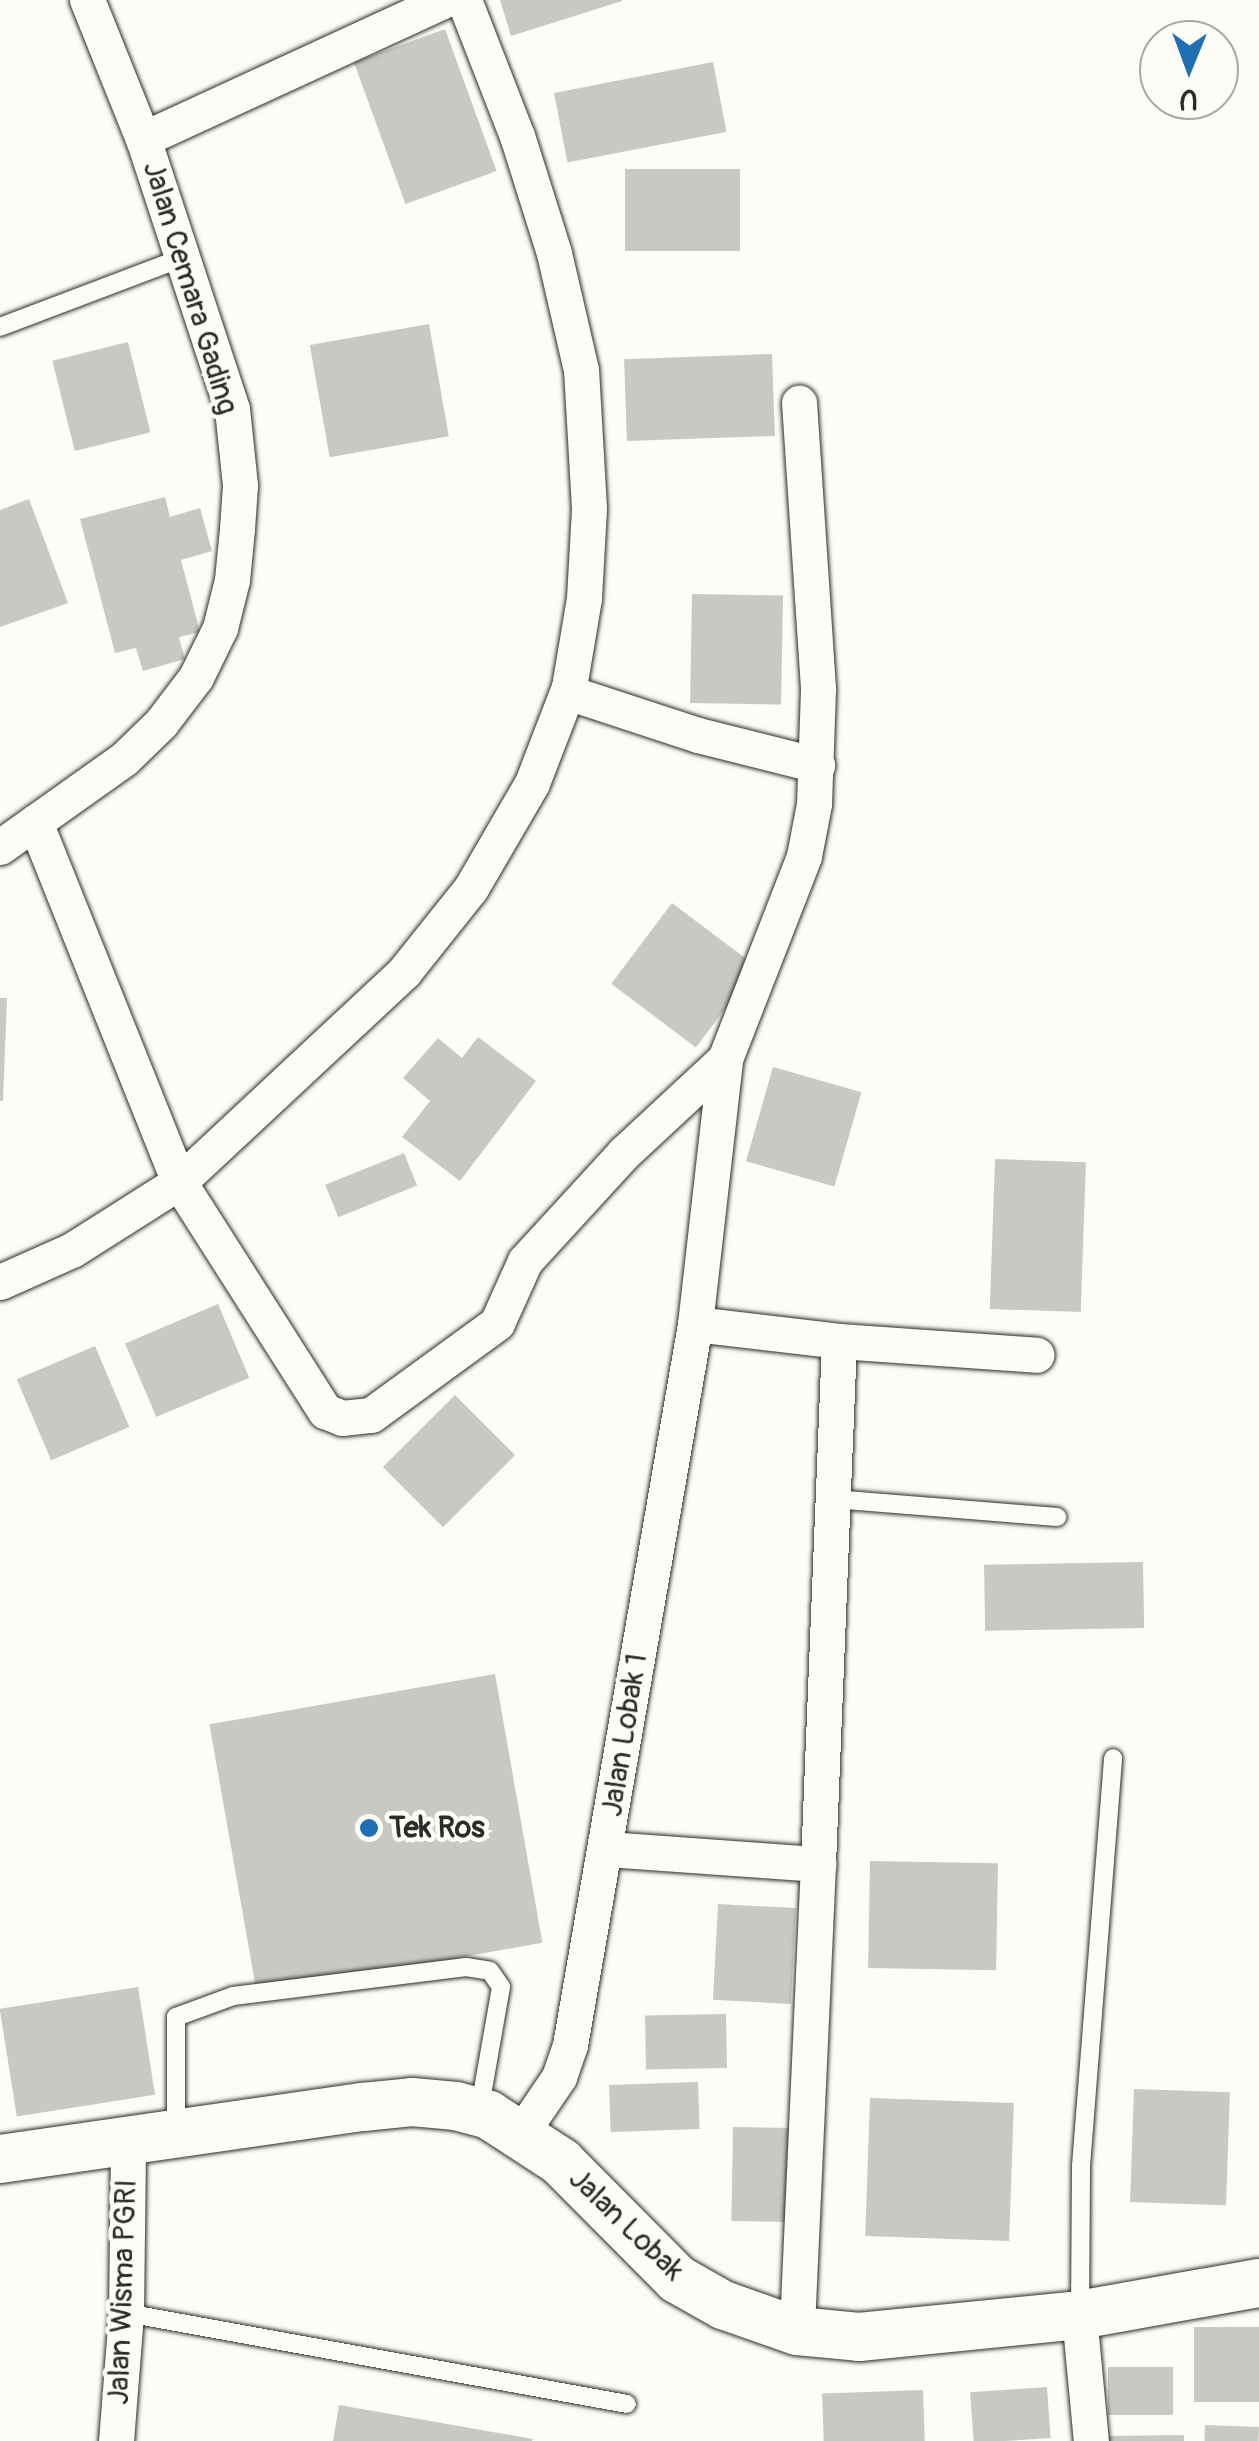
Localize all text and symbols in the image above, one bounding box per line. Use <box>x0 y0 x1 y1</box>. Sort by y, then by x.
north arrow <box>1139 20 1239 120</box>
text: U <box>1179 81 1198 116</box>
street label: Jalan Cemara Gading <box>134 157 246 419</box>
street label: Jalan Lobak 1 <box>594 1651 656 1819</box>
place label: Tek Ros <box>389 1810 485 1846</box>
marker: Tek Ros <box>358 1817 380 1839</box>
street label: Jalan Lobak <box>561 2161 691 2289</box>
street label: Jalan Wisma PGRI <box>101 2179 145 2405</box>

